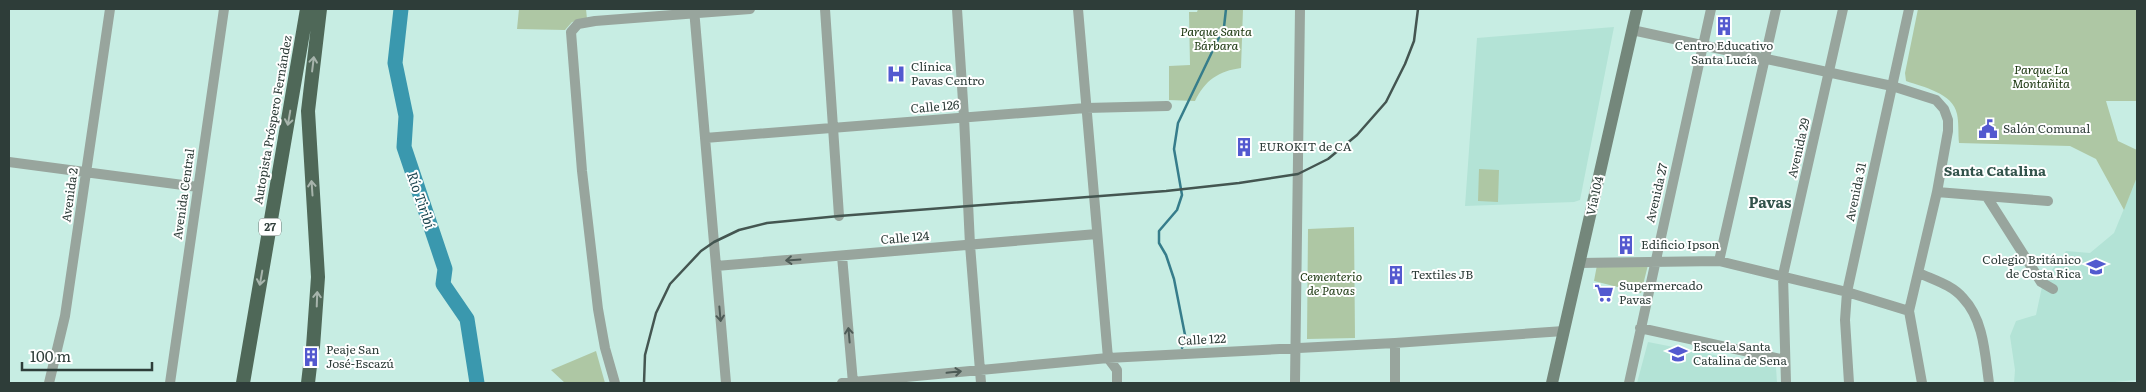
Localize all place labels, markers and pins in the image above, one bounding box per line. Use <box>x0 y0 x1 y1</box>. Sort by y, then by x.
building icon: Centro Educativo Santa Lucía <box>1713 15 1735 37</box>
place label: Centro Educativo Santa Lucía <box>1675 36 1773 68</box>
place label: Clínica Pavas Centro <box>911 57 985 89</box>
hospital icon: Clínica Pavas Centro <box>885 63 907 85</box>
public building icon: Salón Comunal <box>1977 118 1999 140</box>
place label: Salón Comunal <box>2003 119 2090 137</box>
building icon: EUROKIT de CA <box>1233 136 1255 158</box>
place label: EUROKIT de CA <box>1259 137 1352 155</box>
building icon: Edificio Ipson <box>1615 234 1637 256</box>
place label: Edificio Ipson <box>1641 235 1720 253</box>
place label: Colegio Británico de Costa Rica <box>1982 250 2082 282</box>
school or university icon: Colegio Británico de Costa Rica <box>2085 256 2107 278</box>
building icon: Textiles JB <box>1385 264 1407 286</box>
place label: Textiles JB <box>1411 265 1473 283</box>
place label: Supermercado Pavas <box>1619 276 1703 308</box>
supermarket icon: Supermercado Pavas <box>1593 282 1615 304</box>
place label: Escuela Santa Catalina de Sena <box>1693 337 1787 369</box>
place label: Peaje San José-Escazú <box>326 340 394 372</box>
school or university icon: Escuela Santa Catalina de Sena <box>1667 343 1689 365</box>
building icon: Peaje San José-Escazú <box>300 346 322 368</box>

